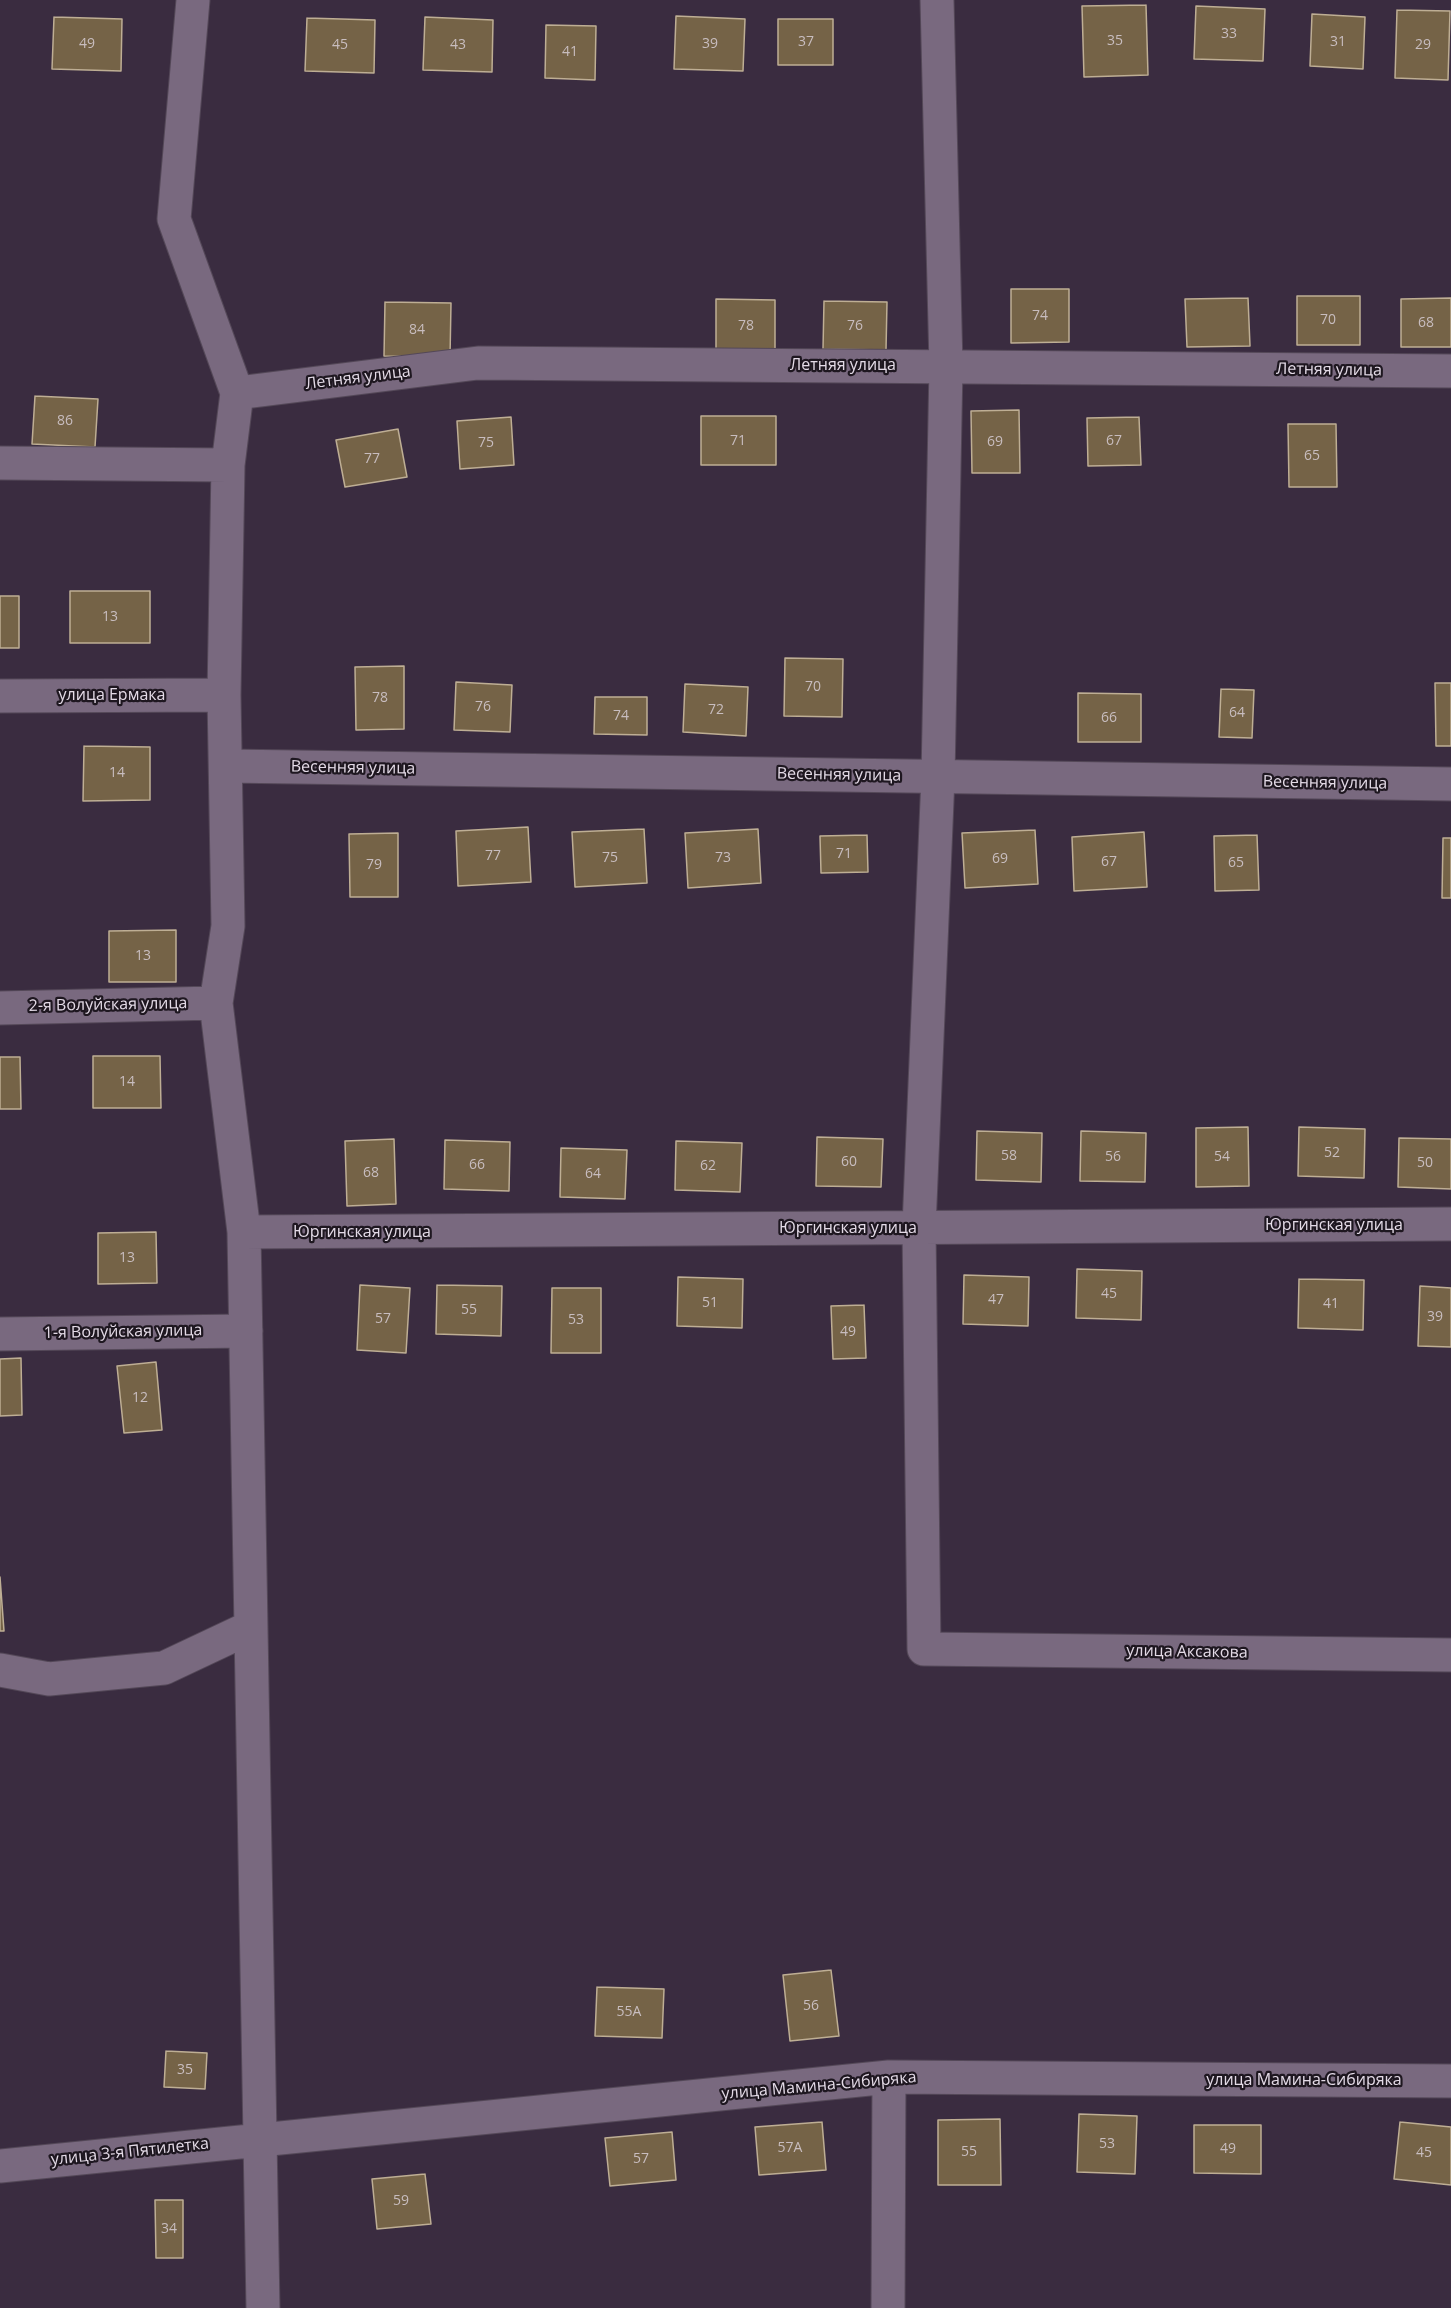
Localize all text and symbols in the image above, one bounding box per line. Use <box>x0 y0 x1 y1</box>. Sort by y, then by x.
house number: 33 <box>1221 26 1237 42</box>
house number: 35 <box>1107 33 1123 49</box>
house number: 37 <box>798 34 814 50</box>
house number: 31 <box>1330 34 1346 50</box>
house number: 49 <box>79 36 95 52</box>
house number: 39 <box>702 36 718 52</box>
house number: 45 <box>332 37 348 53</box>
house number: 43 <box>450 37 466 53</box>
house number: 29 <box>1415 37 1431 53</box>
house number: 41 <box>562 44 578 60</box>
house number: 74 <box>1032 308 1048 324</box>
house number: 70 <box>1320 312 1336 328</box>
house number: 68 <box>1418 315 1434 331</box>
house number: 78 <box>738 318 754 334</box>
house number: 76 <box>847 318 863 334</box>
house number: 84 <box>409 322 425 338</box>
street label: Летняя улица <box>790 355 896 375</box>
street label: Летняя улица <box>1276 359 1382 381</box>
street label: Летняя улица <box>304 362 412 394</box>
house number: 86 <box>57 413 73 429</box>
house number: 71 <box>730 433 746 449</box>
house number: 67 <box>1106 433 1122 449</box>
house number: 69 <box>987 434 1003 450</box>
house number: 75 <box>478 435 494 451</box>
house number: 65 <box>1304 448 1320 464</box>
house number: 77 <box>364 451 380 467</box>
house number: 13 <box>102 609 118 625</box>
house number: 70 <box>805 679 821 695</box>
street label: улица Ермака <box>59 685 165 705</box>
house number: 78 <box>372 690 388 706</box>
house number: 76 <box>475 699 491 715</box>
house number: 72 <box>708 702 724 718</box>
house number: 64 <box>1229 705 1245 721</box>
house number: 74 <box>613 708 629 724</box>
house number: 66 <box>1101 710 1117 726</box>
street label: Весенняя улица <box>291 757 415 779</box>
street label: Весенняя улица <box>777 764 901 786</box>
house number: 14 <box>109 765 125 781</box>
street label: Весенняя улица <box>1263 772 1387 794</box>
house number: 71 <box>836 846 852 862</box>
house number: 77 <box>485 848 501 864</box>
house number: 75 <box>602 850 618 866</box>
house number: 73 <box>715 850 731 866</box>
house number: 69 <box>992 851 1008 867</box>
house number: 67 <box>1101 854 1117 870</box>
house number: 65 <box>1228 855 1244 871</box>
house number: 79 <box>366 857 382 873</box>
house number: 13 <box>135 948 151 964</box>
street label: 2-я Волуйская улица <box>28 994 188 1016</box>
house number: 14 <box>119 1074 135 1090</box>
house number: 52 <box>1324 1145 1340 1161</box>
house number: 58 <box>1001 1148 1017 1164</box>
house number: 56 <box>1105 1149 1121 1165</box>
house number: 54 <box>1214 1149 1230 1165</box>
house number: 60 <box>841 1154 857 1170</box>
house number: 50 <box>1417 1155 1433 1171</box>
house number: 66 <box>469 1157 485 1173</box>
house number: 62 <box>700 1158 716 1174</box>
house number: 68 <box>363 1165 379 1181</box>
house number: 64 <box>585 1166 601 1182</box>
street label: Юргинская улица <box>1265 1215 1403 1235</box>
street label: Юргинская улица <box>779 1218 917 1238</box>
street label: Юргинская улица <box>293 1222 431 1242</box>
house number: 13 <box>119 1250 135 1266</box>
house number: 45 <box>1101 1286 1117 1302</box>
house number: 47 <box>988 1292 1004 1308</box>
house number: 51 <box>702 1295 718 1311</box>
house number: 41 <box>1323 1296 1339 1312</box>
house number: 55 <box>461 1302 477 1318</box>
house number: 39 <box>1427 1309 1443 1325</box>
house number: 57 <box>375 1311 391 1327</box>
house number: 53 <box>568 1312 584 1328</box>
street label: 1-я Волуйская улица <box>43 1321 203 1343</box>
house number: 49 <box>840 1324 856 1340</box>
house number: 12 <box>132 1390 148 1406</box>
street label: улица Аксакова <box>1126 1641 1248 1663</box>
house number: 56 <box>803 1998 819 2014</box>
house number: 55А <box>617 2004 641 2020</box>
house number: 35 <box>177 2062 193 2078</box>
street label: улица Мамина-Сибиряка <box>721 2068 917 2104</box>
street label: улица Мамина-Сибиряка <box>1206 2070 1402 2090</box>
street label: улица 3-я Пятилетка <box>50 2134 210 2170</box>
house number: 53 <box>1099 2136 1115 2152</box>
house number: 57А <box>778 2140 802 2156</box>
house number: 49 <box>1220 2141 1236 2157</box>
house number: 55 <box>961 2144 977 2160</box>
house number: 45 <box>1416 2145 1432 2161</box>
house number: 57 <box>633 2151 649 2167</box>
house number: 59 <box>393 2193 409 2209</box>
house number: 34 <box>161 2221 177 2237</box>

